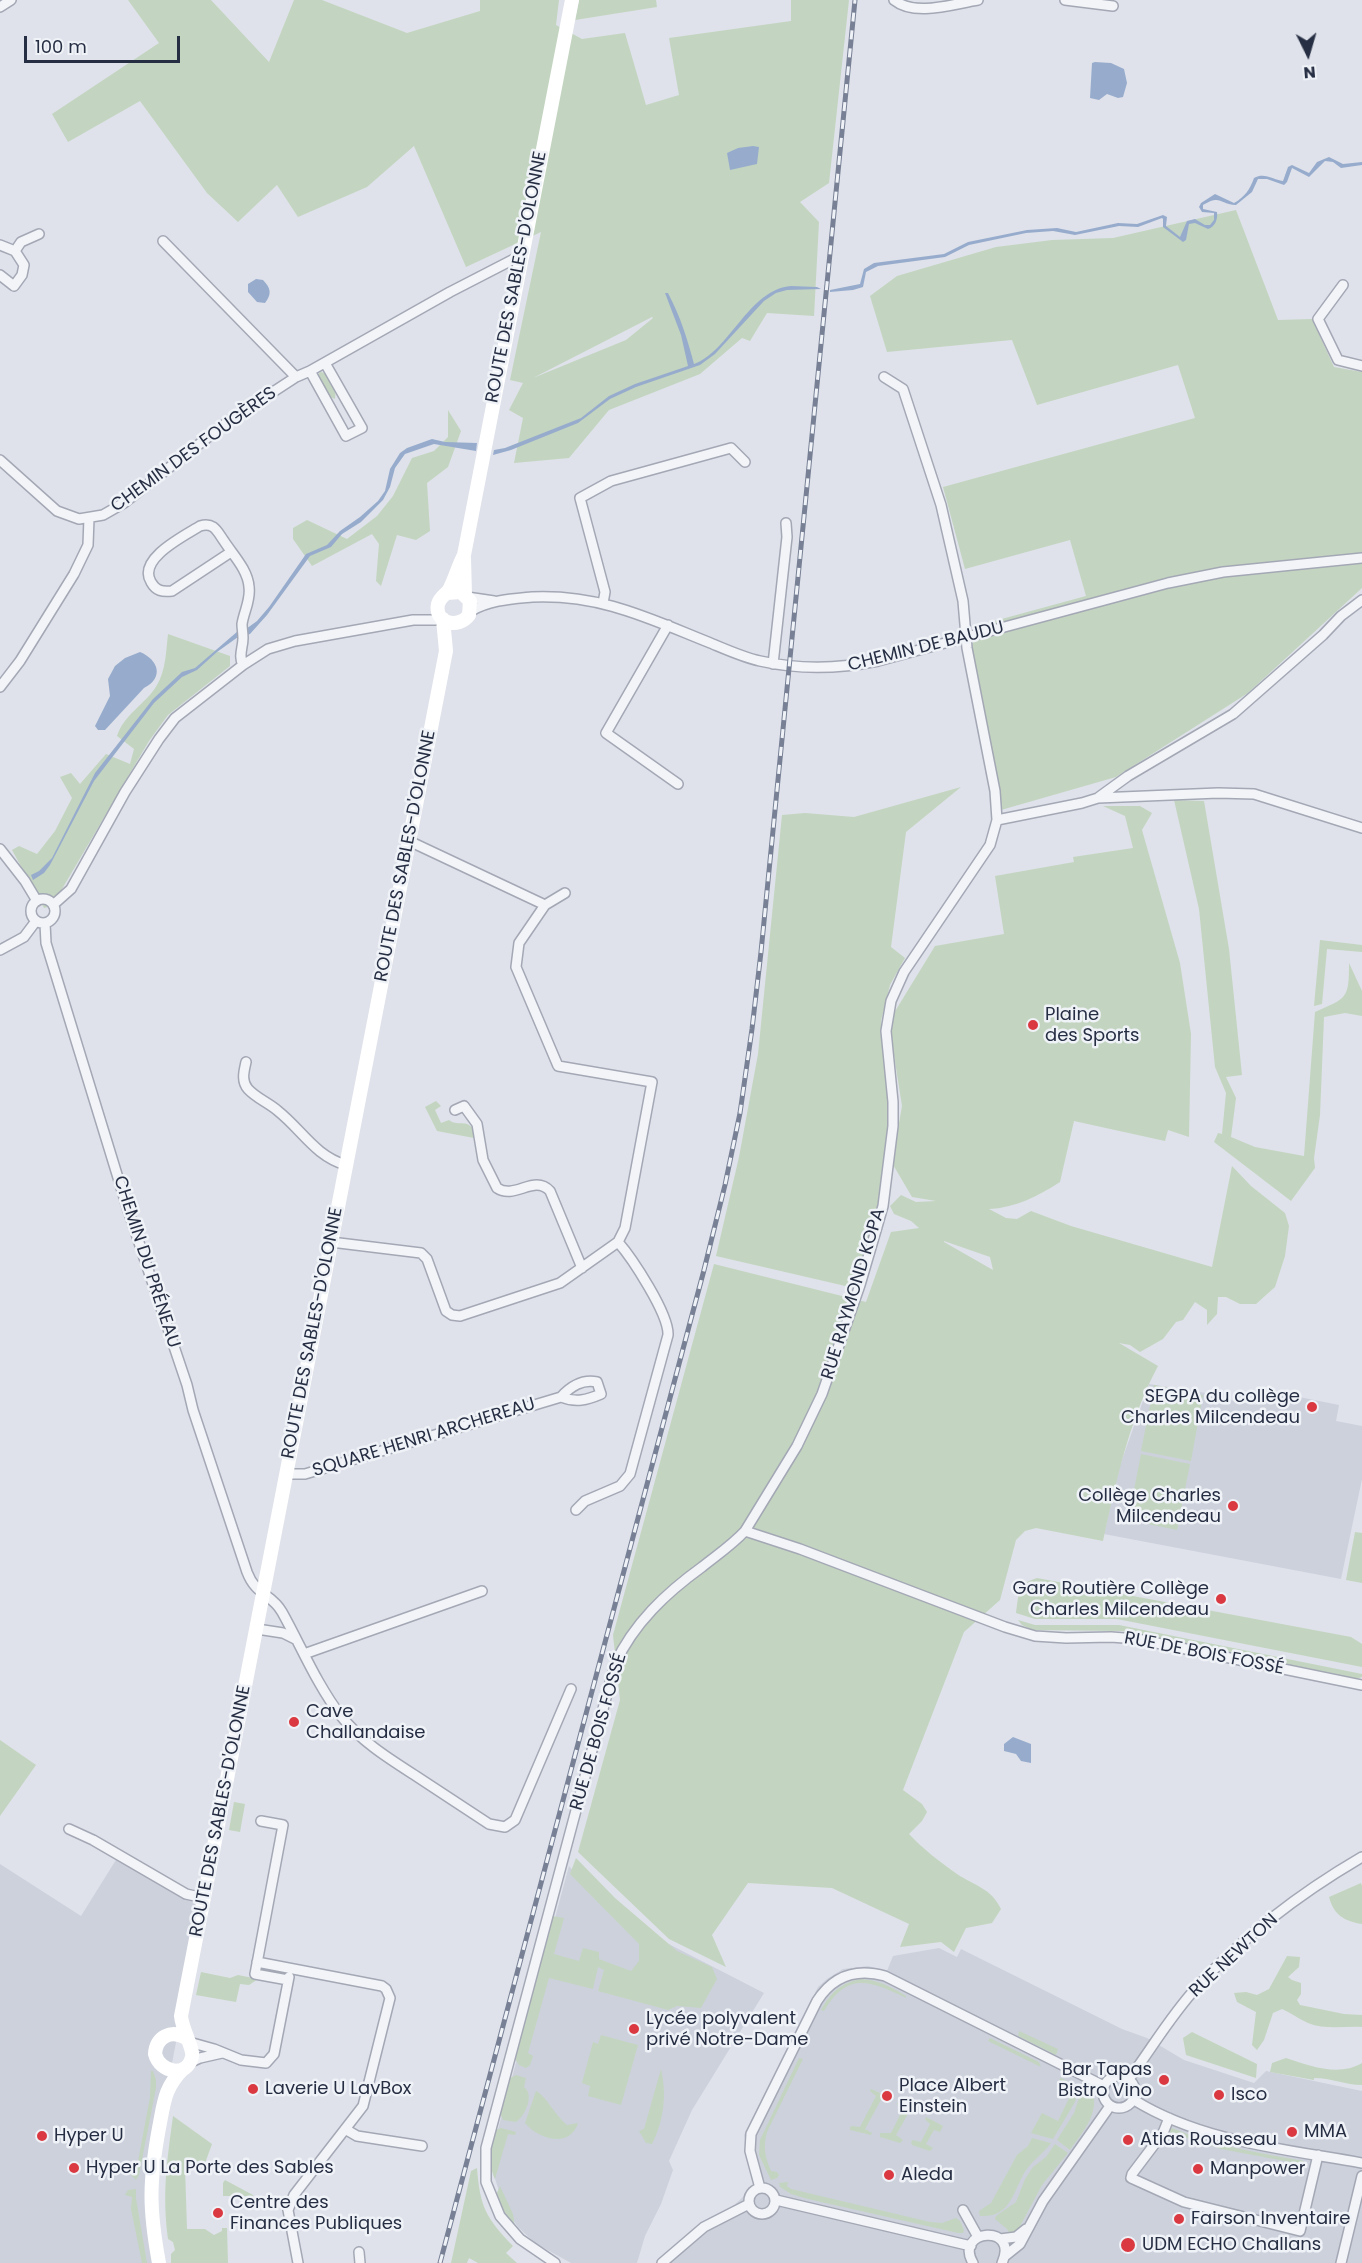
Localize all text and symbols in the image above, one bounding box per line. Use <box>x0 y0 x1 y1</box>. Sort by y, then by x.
scale bar <box>27 24 183 62</box>
north arrow <box>1278 24 1338 84</box>
text: 100 m <box>35 34 87 59</box>
text: N <box>1303 60 1317 84</box>
street label: ROUTE DES SABLES-D'OLONNE <box>482 149 552 405</box>
street label: CHEMIN DES FOUGÈRES <box>107 383 281 517</box>
street label: CHEMIN DE BAUDU <box>846 617 1006 677</box>
street label: ROUTE DES SABLES-D'OLONNE <box>371 728 441 984</box>
place label: Plaine des Sports <box>1045 1004 1139 1046</box>
marker: Plaine des Sports <box>1026 1018 1040 1032</box>
street label: CHEMIN DU PRÉNEAU <box>108 1173 184 1351</box>
street label: ROUTE DES SABLES-D'OLONNE <box>278 1205 348 1461</box>
street label: RUE RAYMOND KOPA <box>818 1206 890 1382</box>
place label: SEGPA du collège Charles Milcendeau <box>1121 1386 1300 1428</box>
street label: SQUARE HENRI ARCHEREAU <box>310 1394 538 1482</box>
marker: SEGPA du collège Charles Milcendeau <box>1305 1400 1319 1414</box>
place label: Collège Charles Milcendeau <box>1078 1485 1221 1528</box>
marker: Collège Charles Milcendeau <box>1226 1499 1240 1513</box>
place label: Gare Routière Collège Charles Milcendeau <box>1013 1578 1209 1620</box>
marker: Gare Routière Collège Charles Milcendeau <box>1214 1592 1228 1606</box>
street label: RUE DE BOIS FOSSÉ <box>1122 1628 1286 1680</box>
street label: RUE DE BOIS FOSSÉ <box>566 1651 632 1813</box>
street label: ROUTE DES SABLES-D'OLONNE <box>186 1683 256 1939</box>
place label: Cave Challandaise <box>306 1701 425 1744</box>
marker: Cave Challandaise <box>287 1715 301 1729</box>
street label: RUE NEWTON <box>1185 1910 1283 2002</box>
place label: Lycée polyvalent privé Notre-Dame <box>646 2008 808 2050</box>
marker: Lycée polyvalent privé Notre-Dame <box>627 2022 641 2036</box>
place label: Bar Tapas Bistro Vino <box>1058 2059 1152 2102</box>
marker: Bar Tapas Bistro Vino <box>1157 2073 1171 2087</box>
place label: Place Albert Einstein <box>899 2075 1006 2118</box>
place label: Laverie U LavBox <box>265 2078 411 2100</box>
marker: Laverie U LavBox <box>246 2082 260 2096</box>
place label: Isco <box>1231 2084 1267 2106</box>
marker: Isco <box>1212 2088 1226 2102</box>
marker: Place Albert Einstein <box>880 2089 894 2103</box>
place label: MMA <box>1304 2121 1347 2143</box>
place label: Hyper U <box>54 2125 124 2147</box>
marker: MMA <box>1285 2125 1299 2139</box>
marker: Hyper U <box>35 2129 49 2143</box>
place label: Atias Rousseau <box>1140 2129 1277 2151</box>
marker: Atias Rousseau <box>1121 2133 1135 2147</box>
place label: Hyper U La Porte des Sables <box>86 2157 334 2179</box>
place label: Manpower <box>1210 2158 1306 2180</box>
marker: Hyper U La Porte des Sables <box>67 2161 81 2175</box>
marker: Manpower <box>1191 2162 1205 2176</box>
place label: Aleda <box>901 2164 953 2186</box>
marker: Aleda <box>882 2168 896 2182</box>
place label: Centre des Finances Publiques <box>230 2192 402 2234</box>
marker: Centre des Finances Publiques <box>211 2206 225 2220</box>
place label: Fairson Inventaire <box>1191 2208 1350 2230</box>
marker: Fairson Inventaire <box>1172 2212 1186 2226</box>
place label: UDM ECHO Challans <box>1142 2234 1321 2256</box>
marker: UDM ECHO Challans <box>1119 2236 1137 2254</box>

